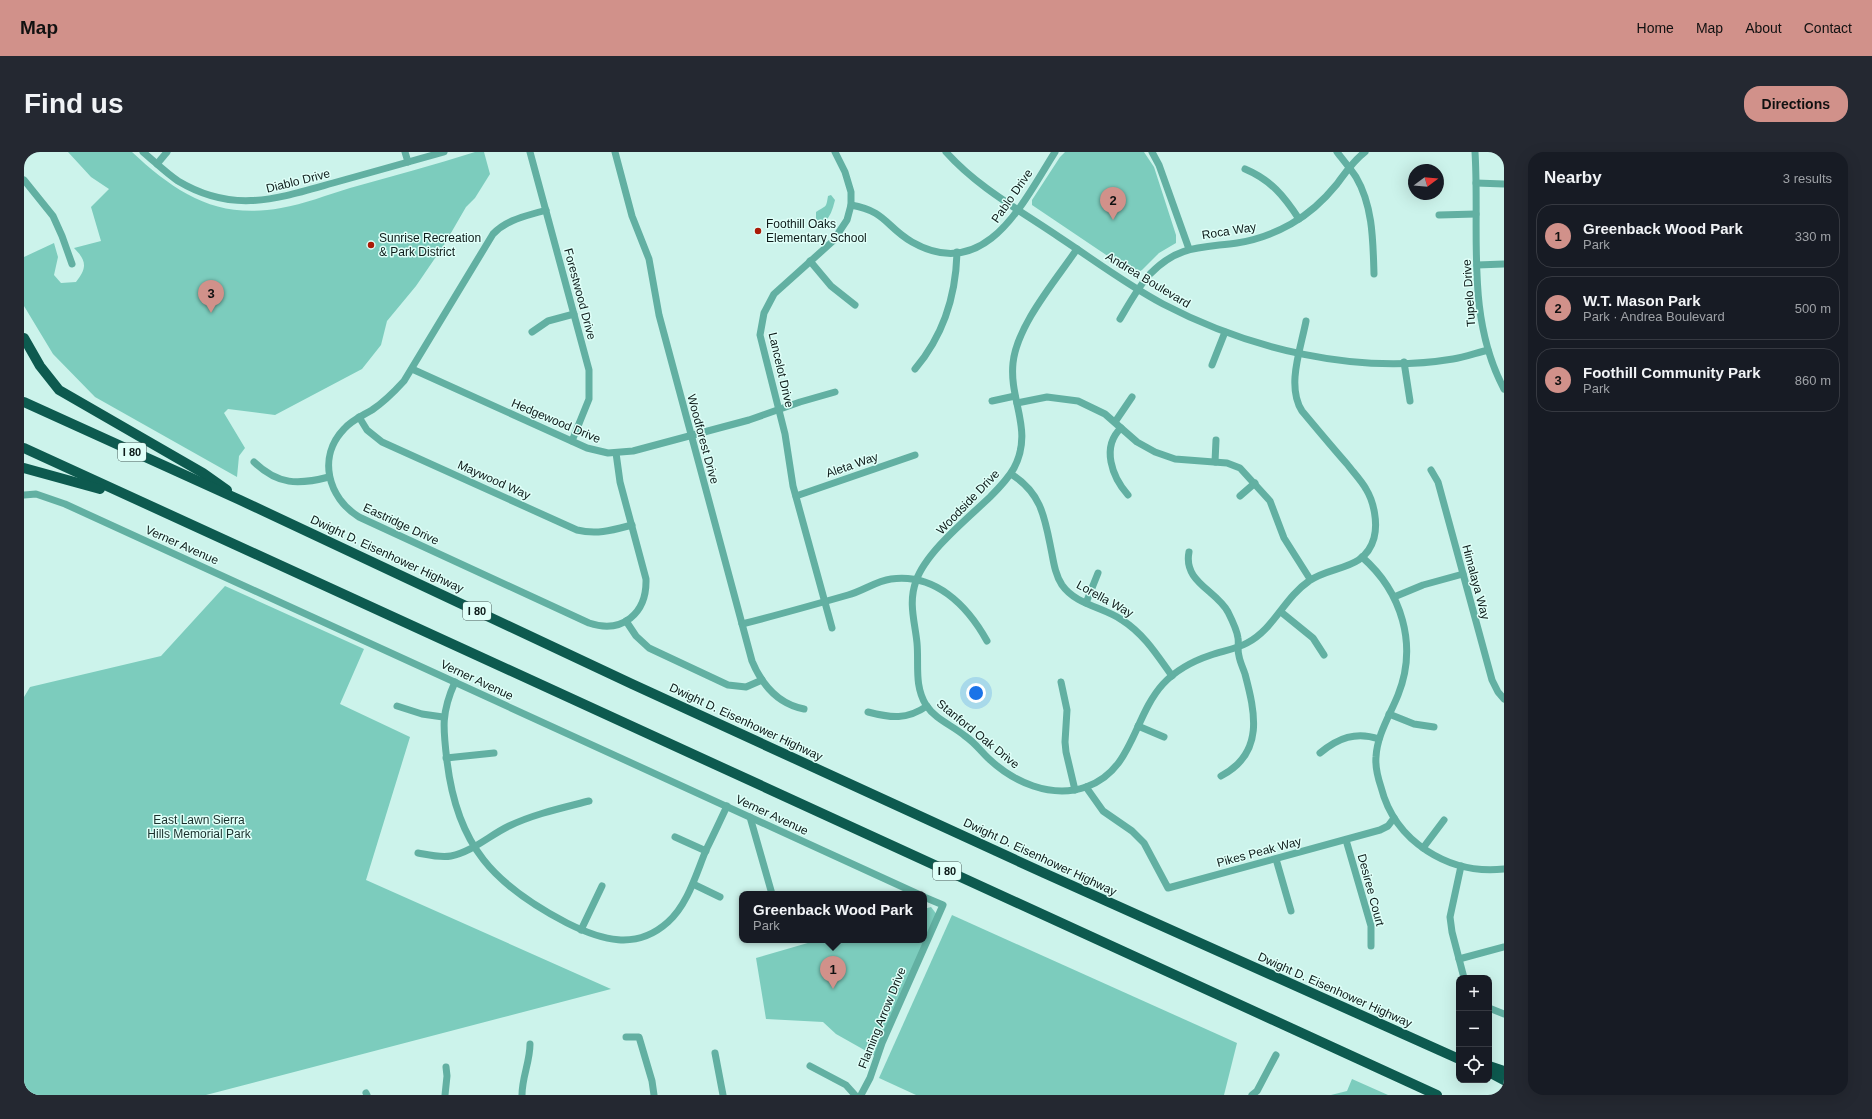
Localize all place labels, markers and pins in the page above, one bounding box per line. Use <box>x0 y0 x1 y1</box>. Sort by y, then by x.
pin: 2 <box>1100 187 1126 220</box>
place label: Foothill Oaks Elementary School <box>766 217 867 245</box>
marker: Foothill Oaks Elementary School <box>753 226 763 236</box>
place label: Sunrise Recreation & Park District <box>379 231 481 259</box>
marker: Sunrise Recreation & Park District <box>366 240 376 250</box>
pin: 3 <box>198 280 224 313</box>
pin: 1 <box>820 956 846 989</box>

